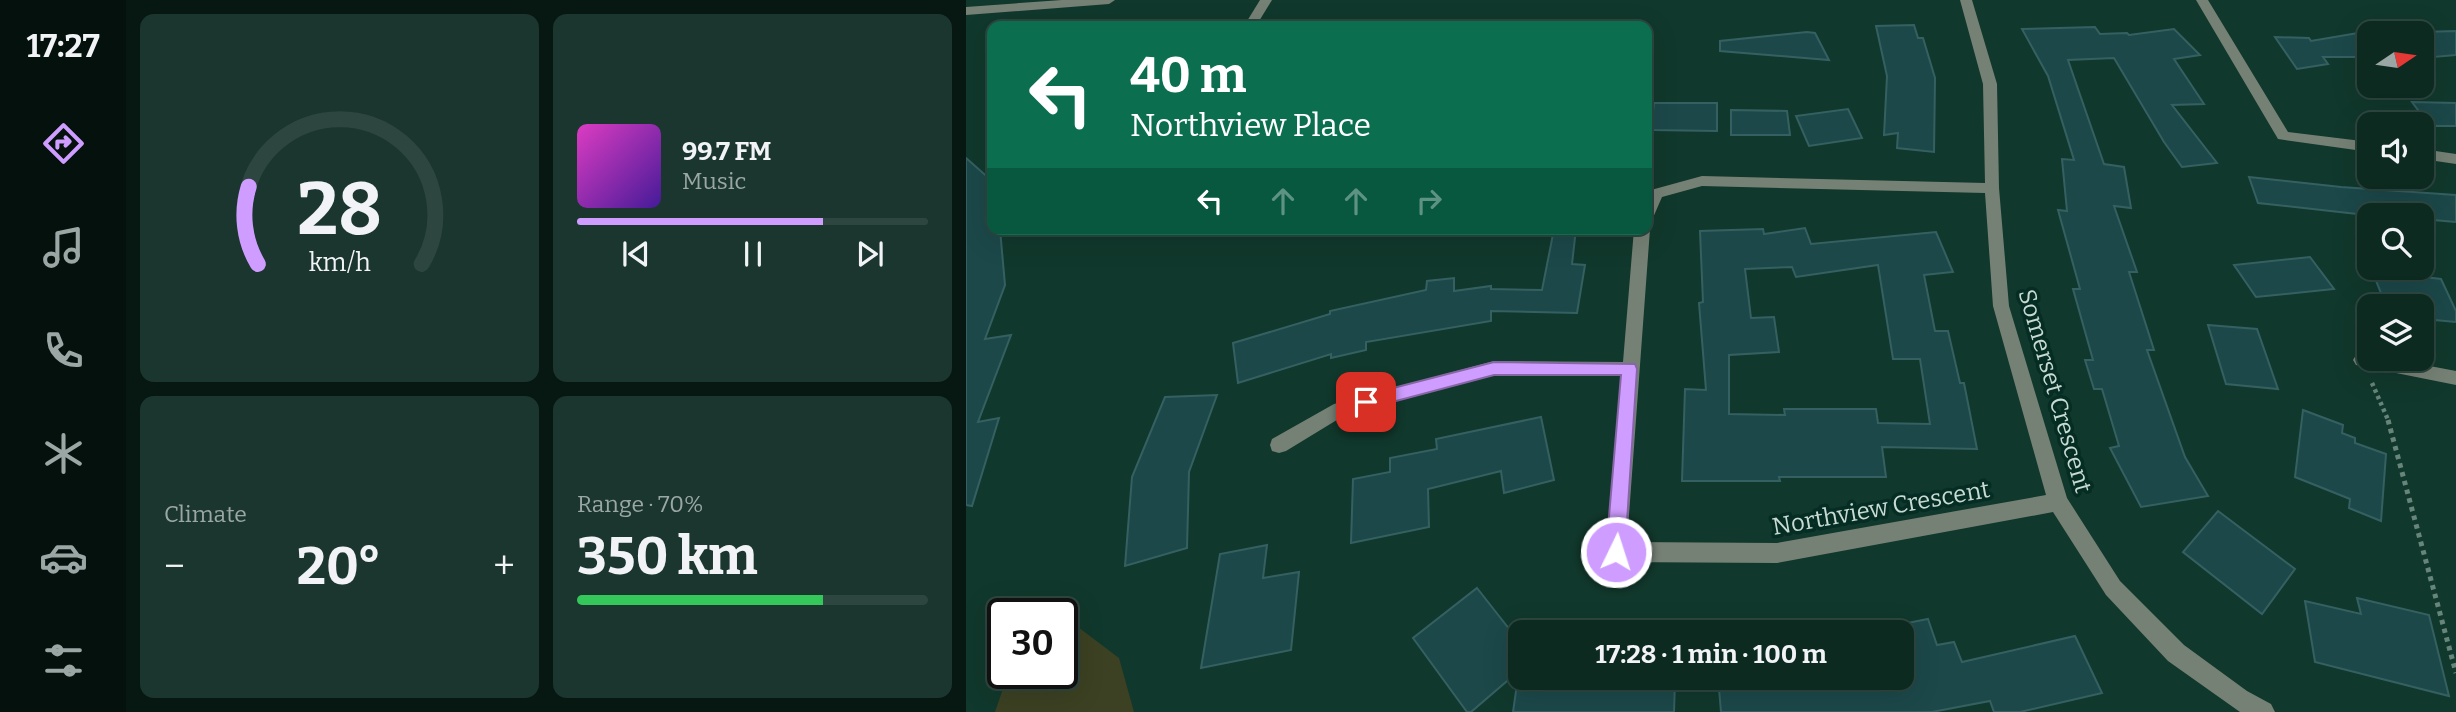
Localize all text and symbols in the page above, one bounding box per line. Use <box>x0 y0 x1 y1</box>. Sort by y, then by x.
north arrow <box>2357 21 2434 98</box>
map controls <box>2357 21 2434 371</box>
text: 17:27 <box>26 27 100 65</box>
text: 40 m <box>1130 46 1247 105</box>
icon: left <box>1015 49 1106 140</box>
text: Northview Place <box>1130 106 1371 144</box>
button: sound <box>2357 112 2434 189</box>
icon: directions <box>39 119 88 168</box>
text: 99.7 FM <box>682 136 771 167</box>
text: 28 <box>297 167 382 254</box>
text: Music <box>682 167 746 195</box>
icon: left <box>1191 182 1229 220</box>
icon: ahead <box>1264 182 1302 220</box>
icon: ahead <box>1337 182 1375 220</box>
icon: right <box>1410 182 1448 220</box>
button: search <box>2357 203 2434 280</box>
icon: music <box>39 223 88 272</box>
icon: previous <box>617 235 655 273</box>
icon: pause <box>734 235 772 273</box>
icon: next <box>851 235 889 273</box>
text: km/h <box>309 248 371 278</box>
street label: Somerset Crescent <box>2013 286 2098 496</box>
button: layers <box>2357 294 2434 371</box>
icon: phone <box>39 326 88 375</box>
pin <box>1336 372 1396 432</box>
icon: arrive <box>1347 383 1385 421</box>
icon: climate <box>39 429 88 478</box>
street label: Northview Crescent <box>1770 475 1992 541</box>
text: Range · 70% <box>577 490 703 518</box>
text: Climate <box>164 500 247 528</box>
position arrow <box>1579 515 1653 589</box>
text: 350 km <box>577 525 758 588</box>
icon: car <box>39 533 88 582</box>
text: 20° <box>297 535 381 598</box>
text: − <box>164 543 185 589</box>
text: + <box>493 543 515 589</box>
speed limit sign: 30 <box>987 598 1078 689</box>
icon: filters <box>39 636 88 685</box>
text: 17:28 · 1 min · 100 m <box>1595 639 1827 670</box>

